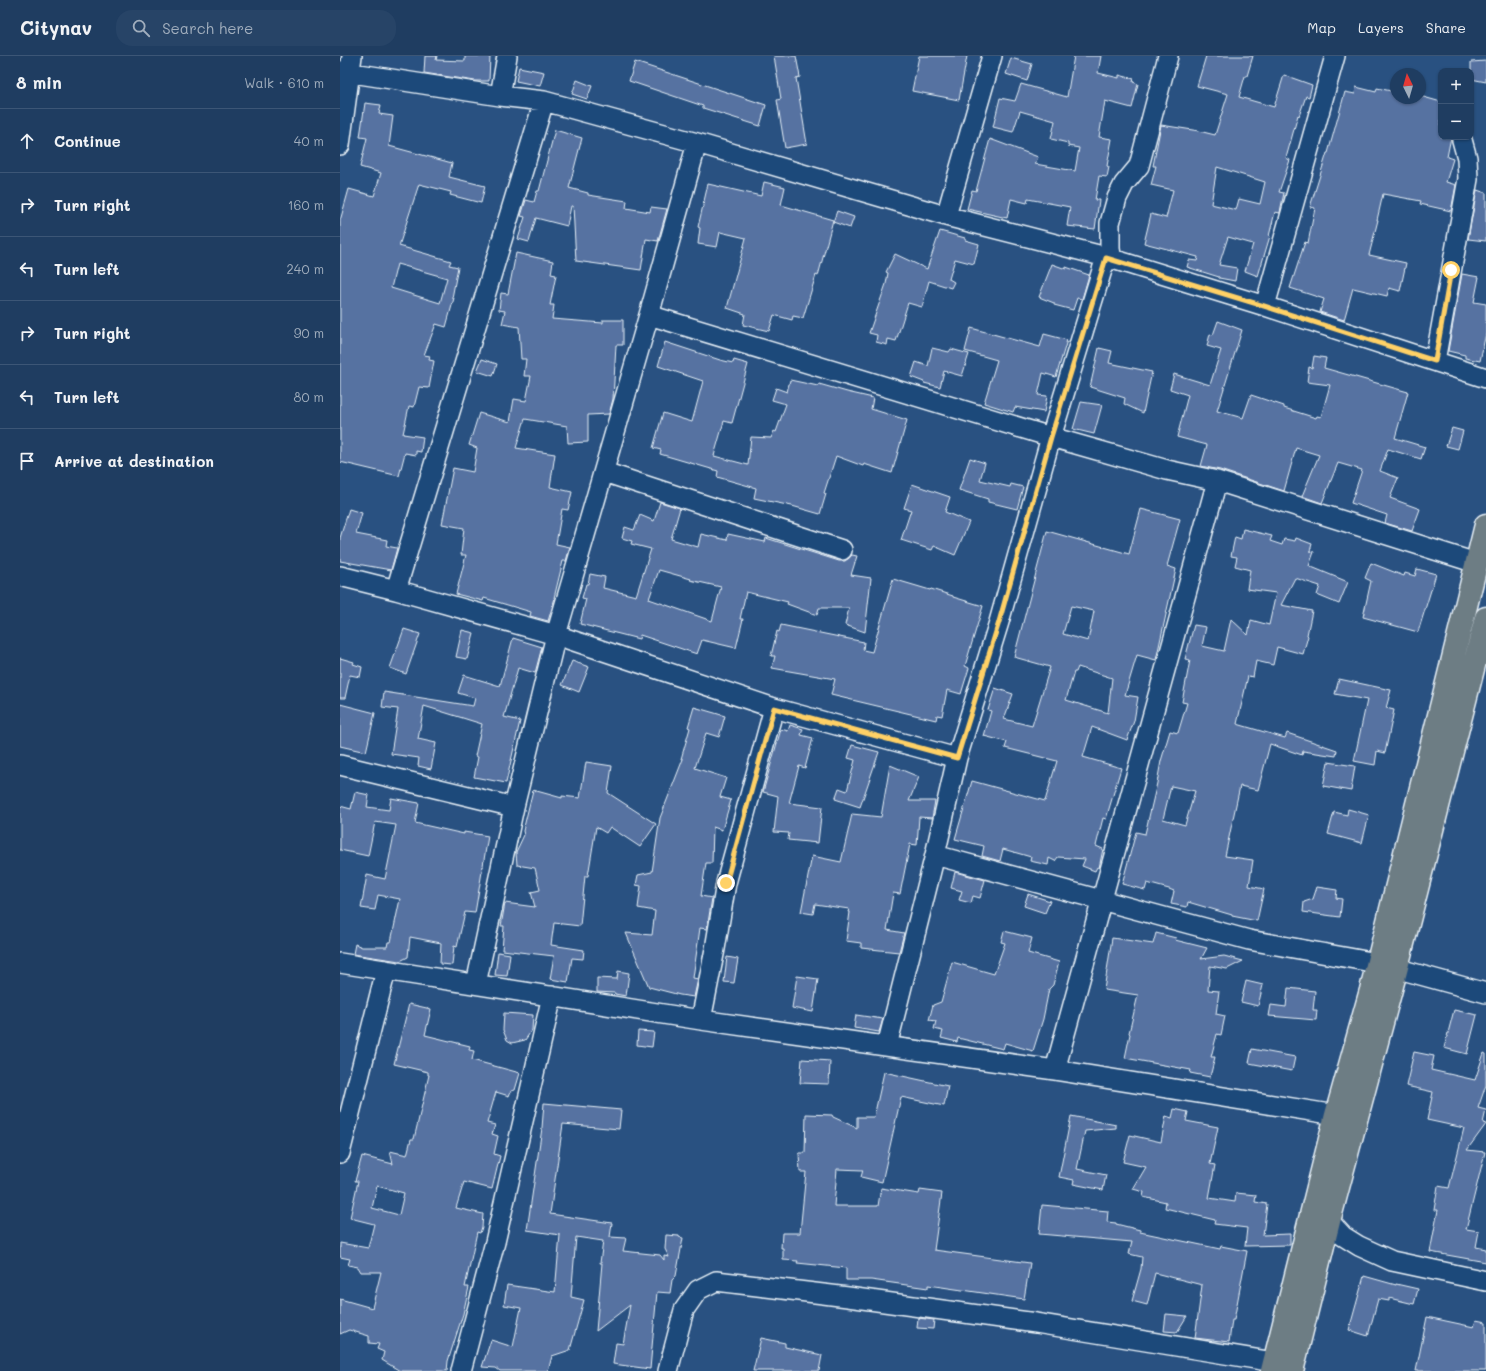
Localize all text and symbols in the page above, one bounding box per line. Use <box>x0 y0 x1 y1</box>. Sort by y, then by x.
search box <box>116 10 396 46</box>
text: Citynav <box>20 15 92 40</box>
icon: search <box>130 17 152 39</box>
text: Search here <box>162 18 253 38</box>
text: Map <box>1307 18 1336 37</box>
text: Layers <box>1358 18 1404 37</box>
text: Share <box>1426 18 1466 37</box>
north arrow <box>1390 68 1426 104</box>
map controls <box>1438 68 1474 140</box>
button: + <box>1438 68 1474 104</box>
text: 8 min <box>16 71 62 93</box>
text: Walk · 610 m <box>244 74 324 91</box>
button: − <box>1438 104 1474 140</box>
icon: ahead <box>16 130 38 152</box>
text: Continue <box>54 131 121 151</box>
text: 40 m <box>294 132 324 149</box>
icon: right <box>16 194 38 216</box>
text: Turn right <box>54 195 131 215</box>
text: 160 m <box>288 196 324 213</box>
icon: left <box>16 258 38 280</box>
text: Turn left <box>54 259 119 279</box>
text: 240 m <box>287 260 324 277</box>
route start <box>1442 261 1460 279</box>
icon: right <box>16 322 38 344</box>
text: Turn right <box>54 323 131 343</box>
text: 90 m <box>294 324 324 341</box>
icon: left <box>16 386 38 408</box>
text: Turn left <box>54 387 119 407</box>
text: 80 m <box>294 388 324 405</box>
icon: arrive <box>16 450 38 472</box>
text: Arrive at destination <box>54 451 214 471</box>
route end <box>717 874 735 892</box>

